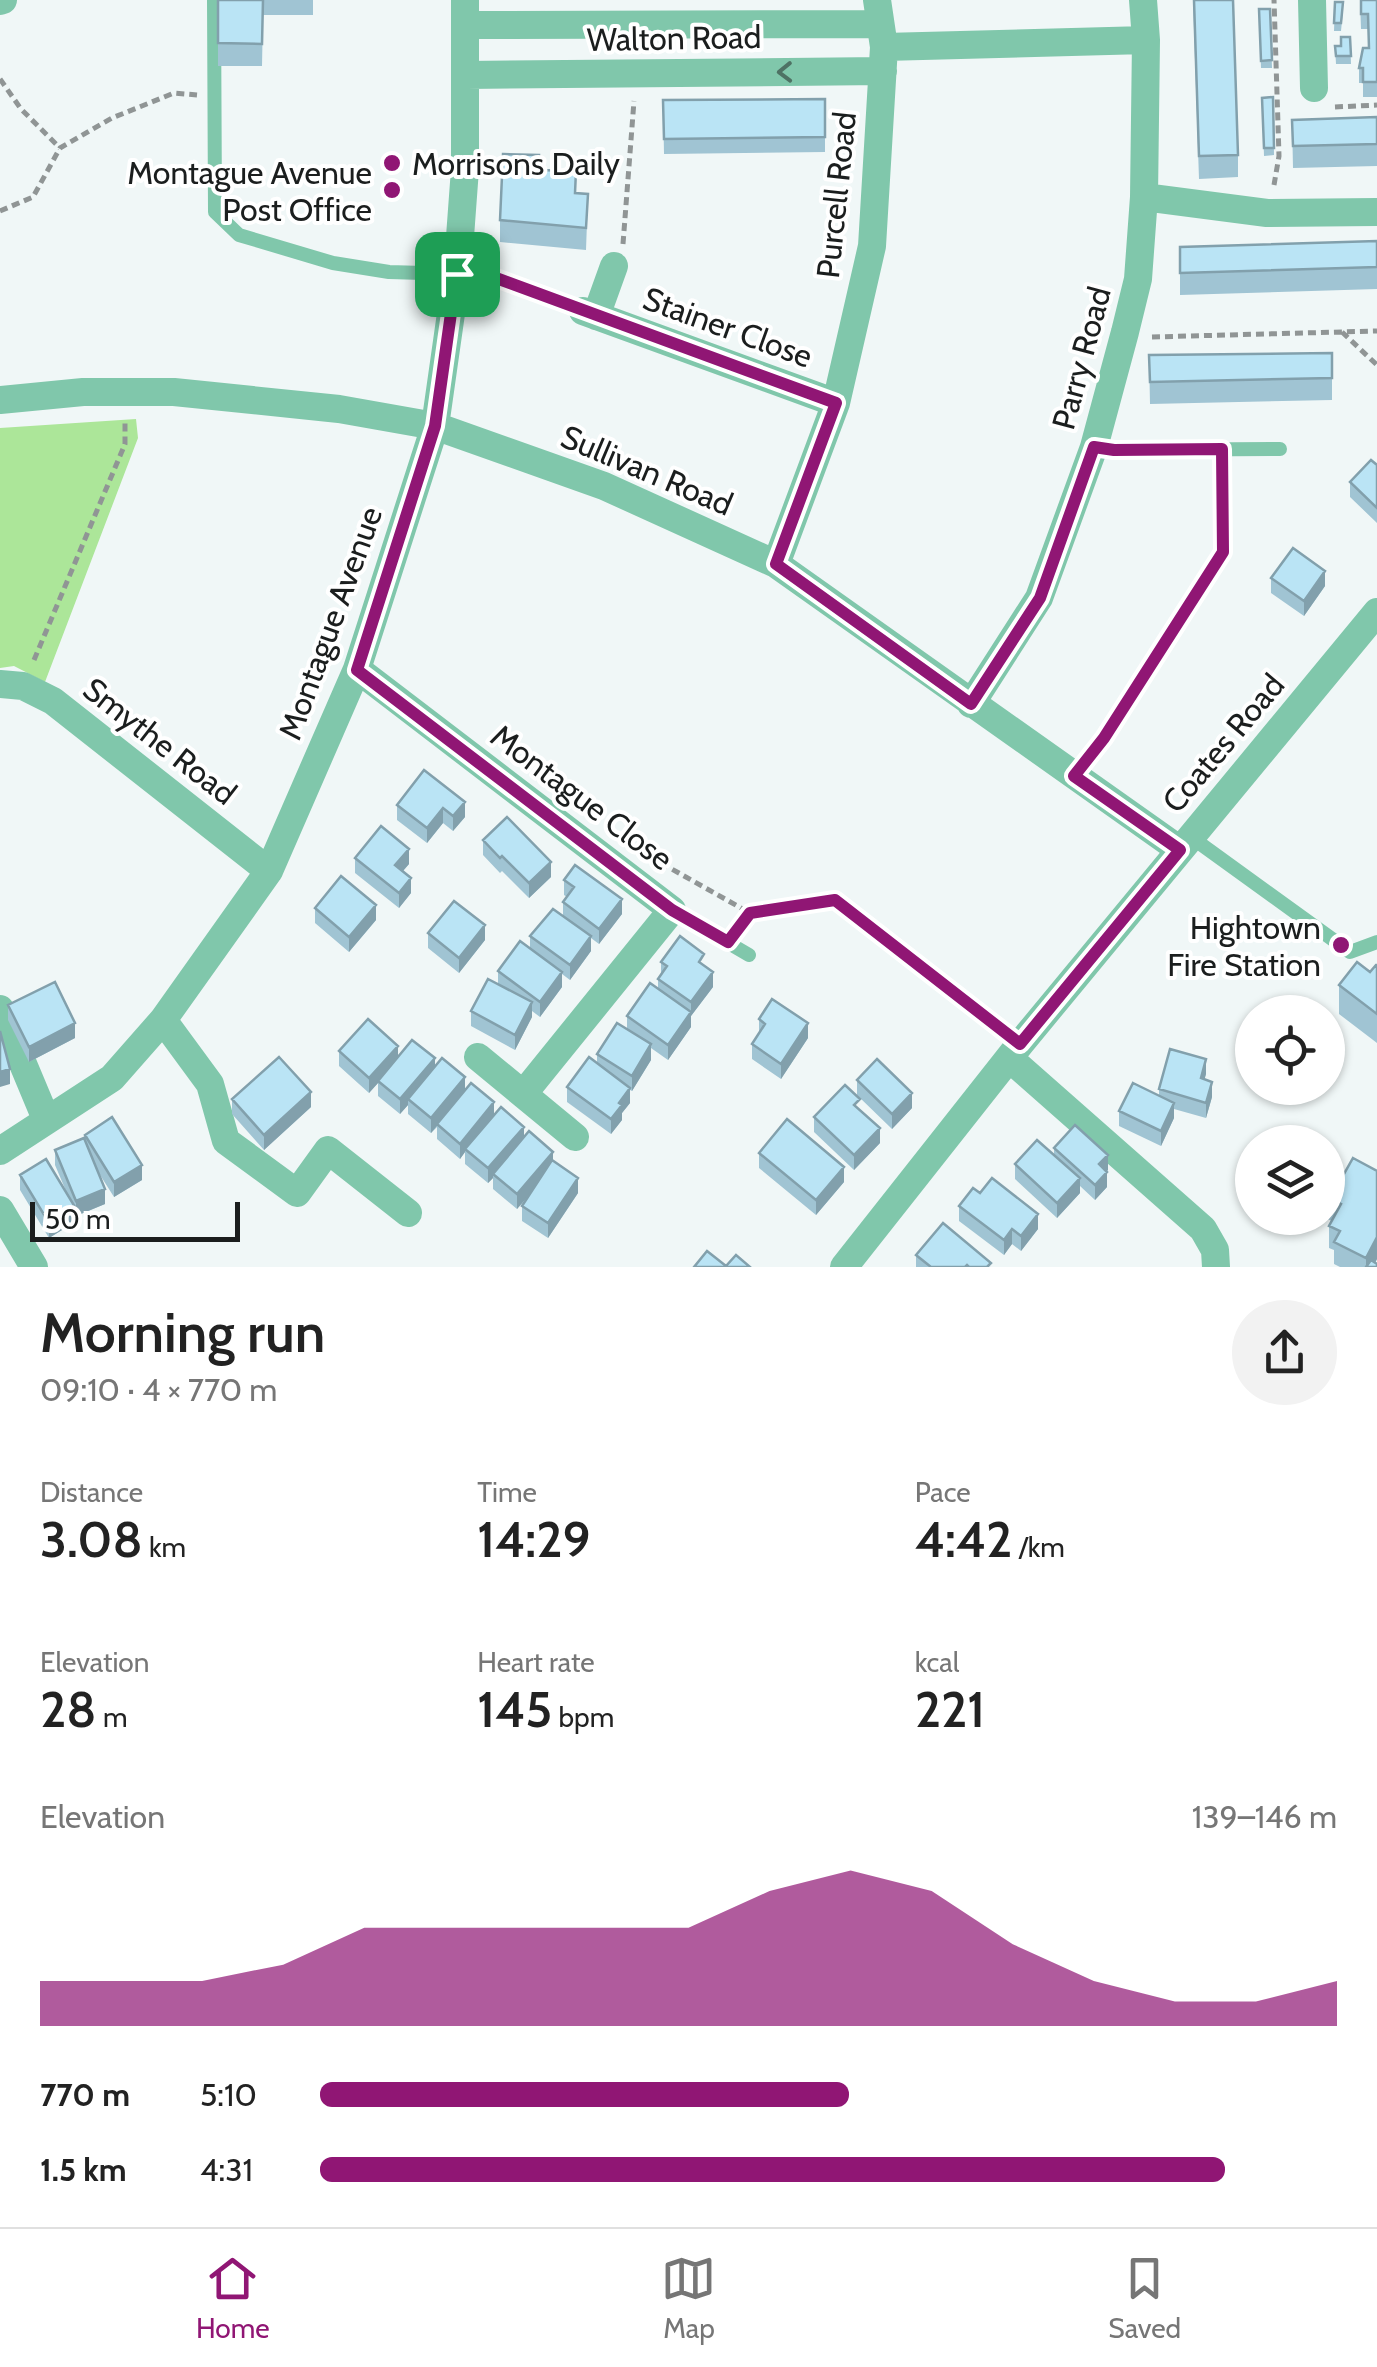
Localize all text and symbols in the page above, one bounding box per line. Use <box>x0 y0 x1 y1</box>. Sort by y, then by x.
street label: Walton Road <box>586 17 762 59</box>
one-way arrow <box>777 61 793 82</box>
street label: Purcell Road <box>808 110 864 280</box>
place label: Morrisons Daily <box>412 144 620 183</box>
marker: Morrisons Daily <box>381 152 403 174</box>
place label: Montague Avenue Post Office <box>127 153 372 229</box>
marker: Montague Avenue Post Office <box>381 179 403 201</box>
pin <box>415 232 500 317</box>
icon: arrive <box>430 247 485 302</box>
street label: Stainer Close <box>638 278 818 376</box>
street label: Parry Road <box>1043 282 1119 434</box>
street label: Sullivan Road <box>555 416 739 524</box>
street label: Montague Avenue <box>270 501 390 745</box>
street label: Coates Road <box>1154 666 1292 820</box>
street label: Smythe Road <box>76 669 244 813</box>
street label: Montague Close <box>483 716 681 878</box>
place label: Hightown Fire Station <box>1167 908 1321 984</box>
marker: Hightown Fire Station <box>1330 934 1352 956</box>
map controls <box>1235 995 1345 1235</box>
button: locate <box>1235 995 1345 1105</box>
button: layers <box>1235 1125 1345 1235</box>
scale bar <box>30 1197 240 1242</box>
text: 50 m <box>45 1202 111 1236</box>
text: Morning run <box>40 1299 325 1366</box>
button: share <box>1232 1300 1337 1405</box>
text: 09:10 · 4 × 770 m <box>40 1370 277 1409</box>
text: Distance <box>40 1475 143 1509</box>
text: Time <box>477 1475 537 1509</box>
text: Pace <box>915 1475 971 1509</box>
text: 3.08 <box>40 1509 143 1570</box>
text: 14:29 <box>477 1509 591 1570</box>
text: 4:42 <box>915 1509 1012 1570</box>
text: km <box>143 1530 186 1564</box>
text: /km <box>1012 1530 1065 1564</box>
text: Elevation <box>40 1645 149 1679</box>
text: Heart rate <box>477 1645 595 1679</box>
text: kcal <box>915 1645 959 1679</box>
text: 28 <box>40 1679 97 1740</box>
text: 145 <box>477 1679 552 1740</box>
text: 221 <box>915 1679 985 1740</box>
text: m <box>97 1700 127 1734</box>
text: bpm <box>552 1700 614 1734</box>
text: Elevation <box>40 1797 165 1836</box>
text: 139–146 m <box>1192 1797 1337 1836</box>
text: 770 m <box>40 2075 130 2114</box>
text: 5:10 <box>200 2075 257 2114</box>
text: 1.5 km <box>40 2150 127 2189</box>
text: 4:31 <box>200 2150 253 2189</box>
tab: Home <box>196 2251 270 2345</box>
tab: Map <box>661 2251 716 2345</box>
tab: Saved <box>1108 2251 1181 2345</box>

